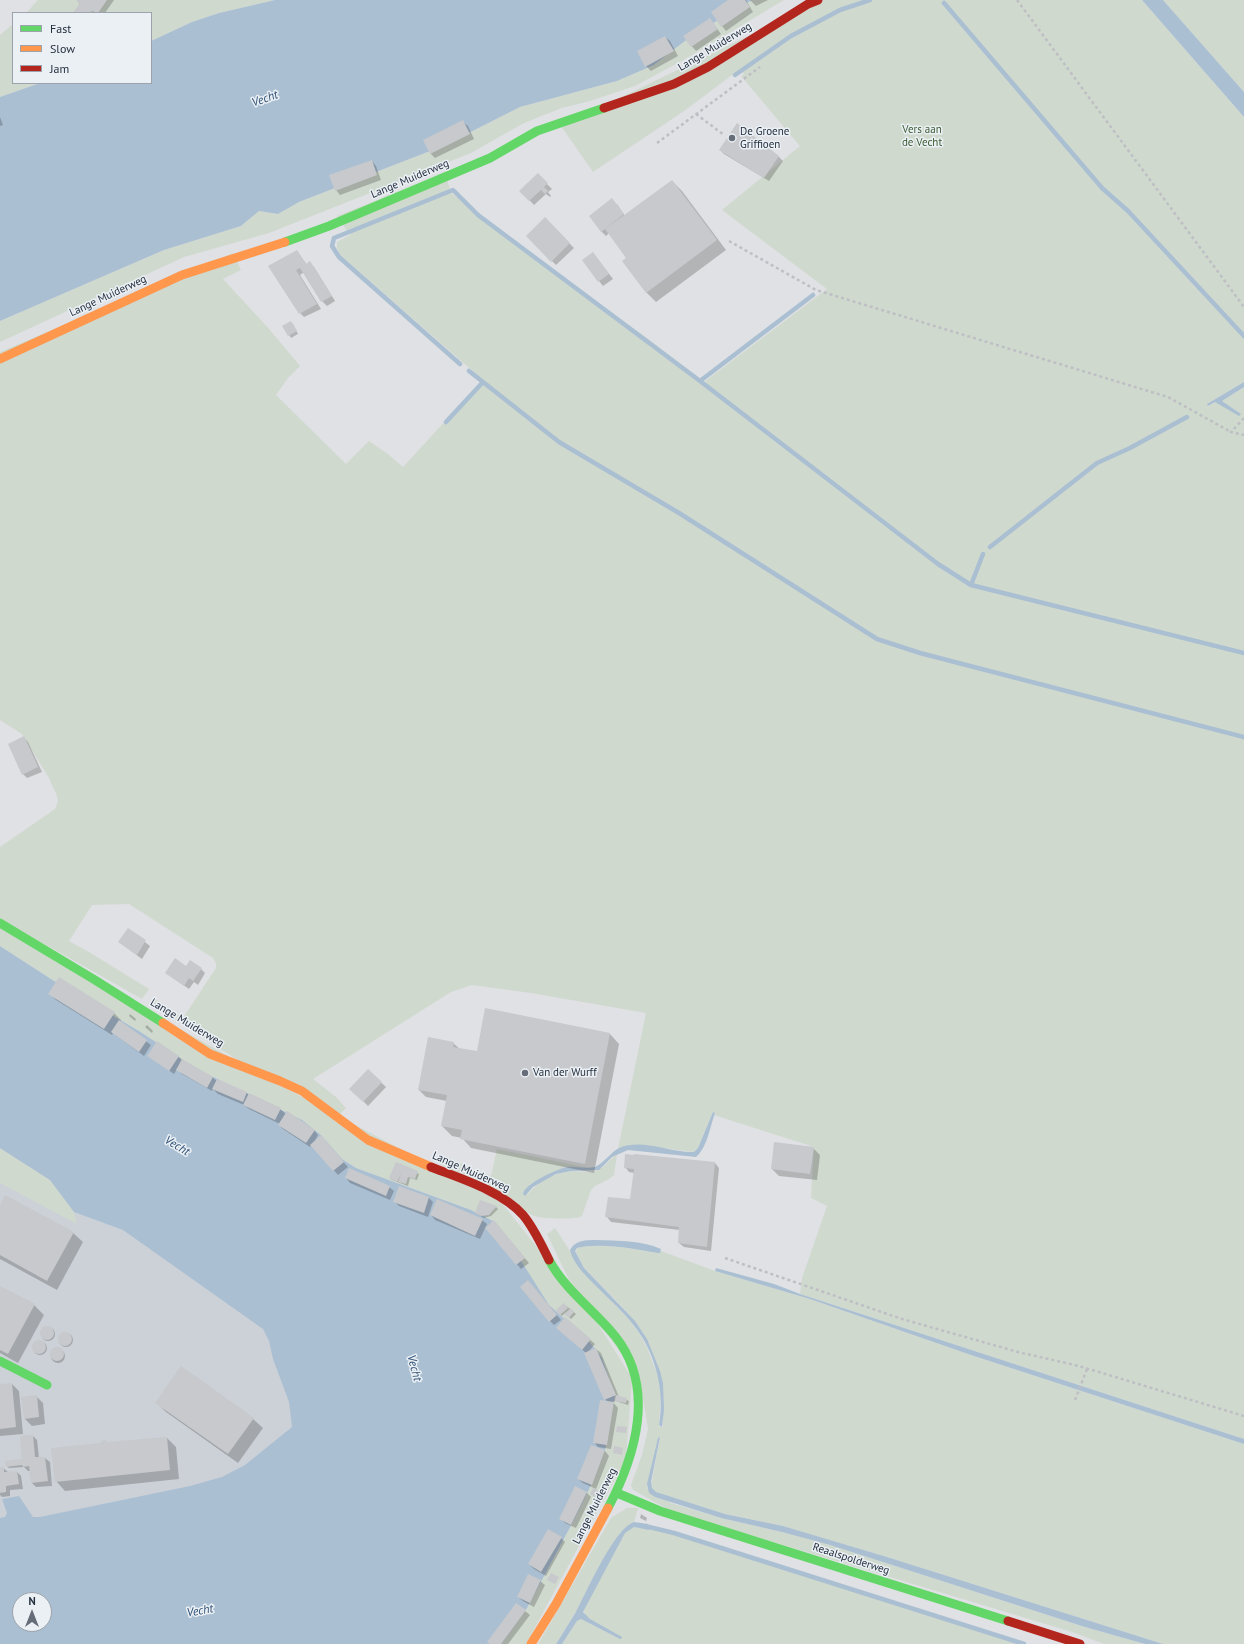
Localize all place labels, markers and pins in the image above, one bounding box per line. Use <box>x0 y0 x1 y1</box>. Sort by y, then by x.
place label: De Groene Griffioen <box>740 125 789 151</box>
marker: De Groene Griffioen <box>727 133 737 143</box>
place label: Van der Wurff <box>533 1066 597 1080</box>
marker: Van der Wurff <box>520 1068 530 1078</box>

